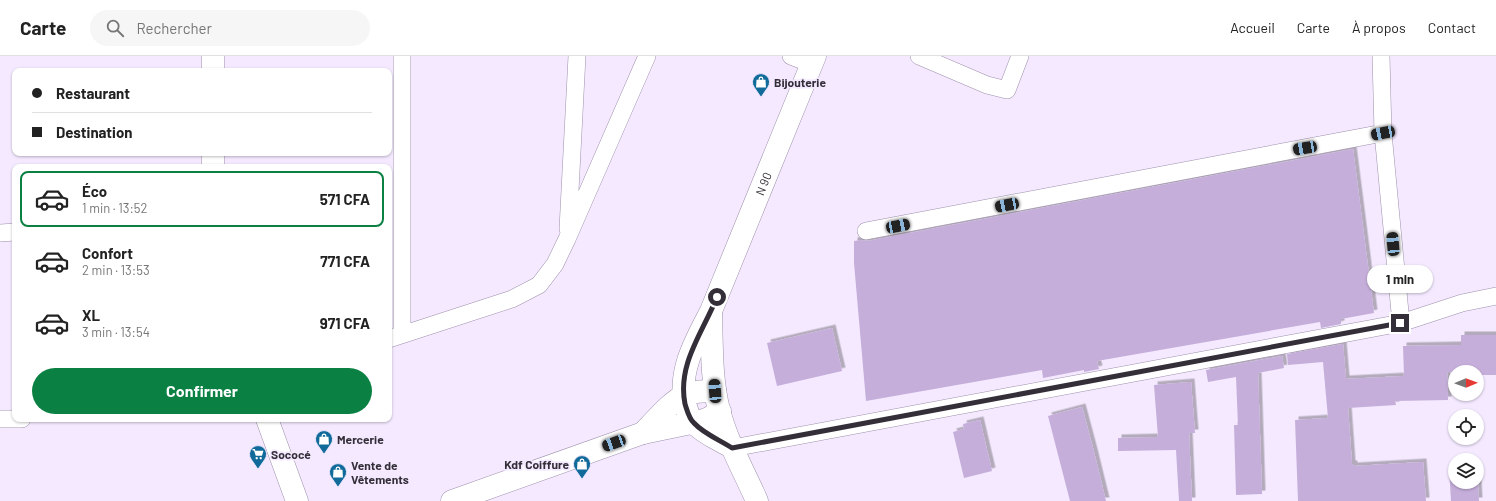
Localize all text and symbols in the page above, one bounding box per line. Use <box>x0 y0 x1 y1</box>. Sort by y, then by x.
search box <box>90 10 370 46</box>
text: Carte <box>20 16 66 39</box>
icon: search <box>104 17 126 39</box>
text: Rechercher <box>136 19 212 37</box>
text: Accueil <box>1230 19 1275 36</box>
text: Carte <box>1297 19 1330 36</box>
text: À propos <box>1352 19 1406 36</box>
text: Contact <box>1428 19 1476 36</box>
shop icon: Bijouterie <box>751 72 771 97</box>
place label: Bijouterie <box>774 75 826 89</box>
text: Restaurant <box>56 84 130 102</box>
text: Destination <box>56 123 132 141</box>
car <box>1370 125 1396 141</box>
car <box>1292 140 1318 156</box>
street label: N 90 <box>752 170 774 197</box>
icon: car <box>34 181 70 217</box>
text: Éco <box>82 182 107 200</box>
text: 571 CFA <box>320 190 370 208</box>
car <box>994 197 1020 213</box>
text: 1 min · 13:52 <box>82 200 147 216</box>
car <box>885 218 911 234</box>
car <box>1386 232 1400 256</box>
icon: car <box>34 243 70 279</box>
text: Confort <box>82 244 133 262</box>
text: 771 CFA <box>320 252 370 270</box>
text: 2 min · 13:53 <box>82 262 150 278</box>
callout: 1 min <box>1367 265 1433 293</box>
text: 1 min <box>1386 271 1414 287</box>
route start <box>708 288 726 306</box>
icon: car <box>34 305 70 341</box>
text: XL <box>82 306 100 324</box>
text: 971 CFA <box>320 314 370 332</box>
route end <box>1391 314 1409 332</box>
text: 3 min · 13:54 <box>82 324 150 340</box>
north arrow <box>1448 365 1484 401</box>
map controls <box>1448 365 1484 489</box>
button: Confirmer <box>32 368 372 414</box>
car <box>708 379 722 403</box>
button: locate <box>1448 409 1484 445</box>
shop icon: Mercerie <box>314 429 334 454</box>
place label: Mercerie <box>337 432 384 446</box>
car <box>601 433 627 453</box>
supermarket icon: Sococé <box>248 444 268 469</box>
place label: Sococé <box>271 447 311 461</box>
button: layers <box>1448 453 1484 489</box>
shop icon: Kdf Coiffure <box>572 454 592 479</box>
place label: Kdf Coiffure <box>504 457 569 471</box>
place label: Vente de Vêtements <box>351 458 409 486</box>
shop icon: Vente de Vêtements <box>328 462 348 487</box>

